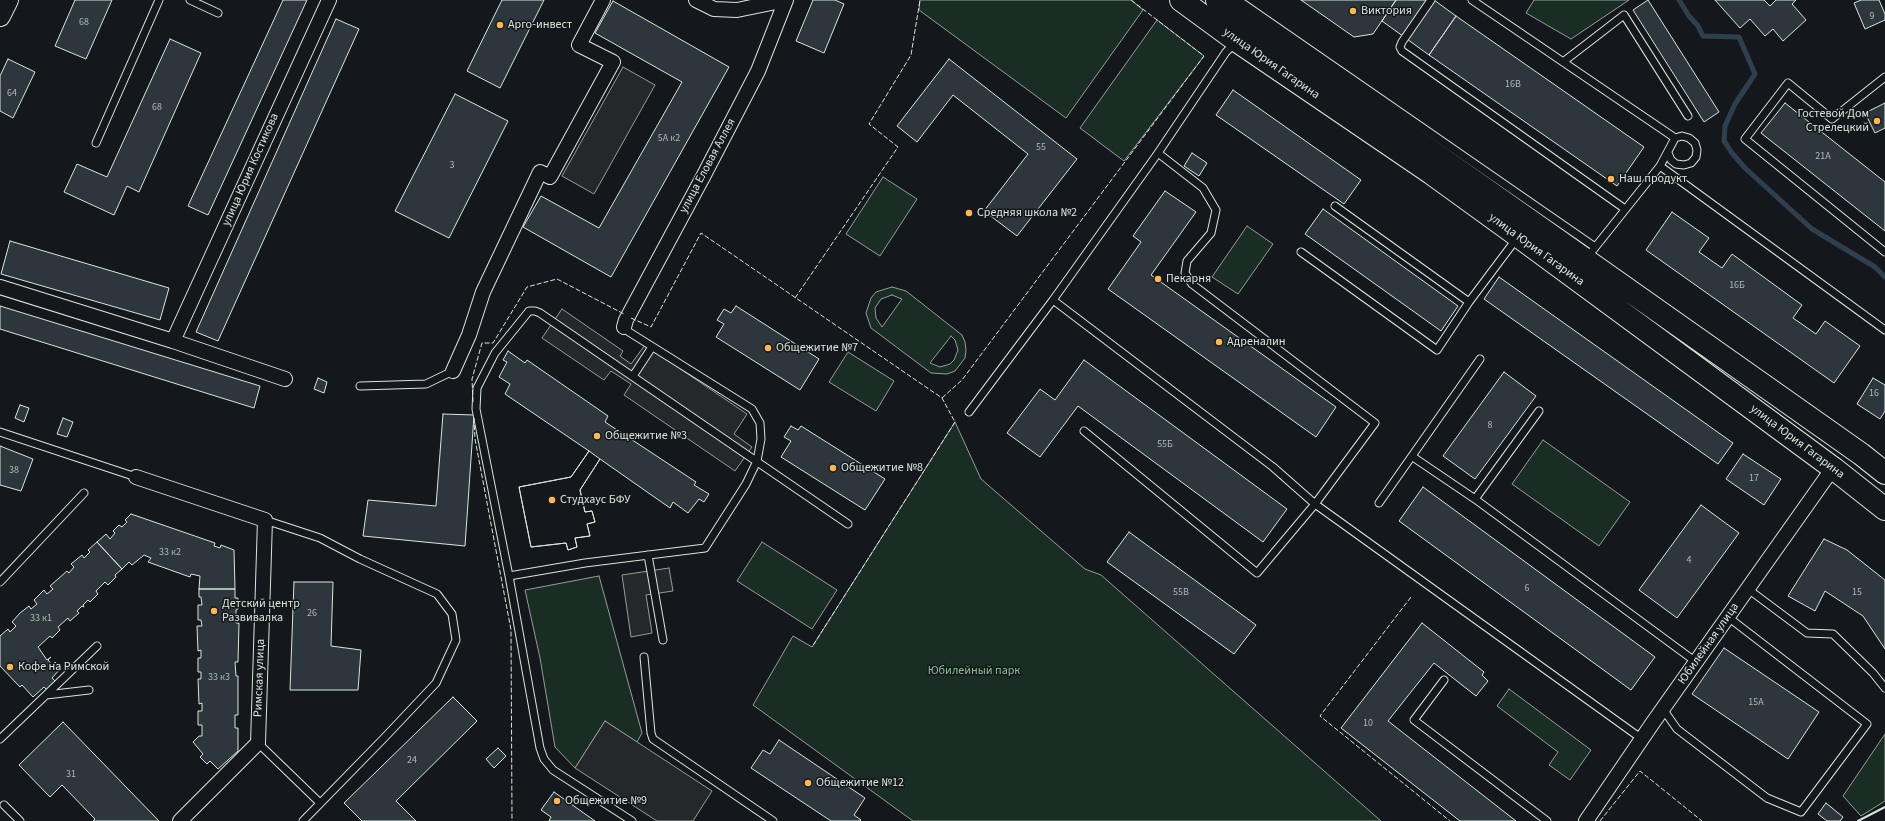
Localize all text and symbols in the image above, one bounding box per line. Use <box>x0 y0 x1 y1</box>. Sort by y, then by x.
place label: Виктория <box>1361 4 1412 18</box>
marker: Виктория <box>1348 6 1358 16</box>
house number: 9 <box>1870 11 1874 23</box>
house number: 68 <box>79 17 89 29</box>
place label: Арго-инвест <box>508 18 572 32</box>
marker: Арго-инвест <box>495 20 505 30</box>
street label: улица Юрия Гагарина <box>1220 25 1322 103</box>
house number: 16В <box>1505 79 1521 91</box>
house number: 64 <box>7 88 17 100</box>
house number: 68 <box>152 102 162 114</box>
place label: Гостевой Дом Стрелецкий <box>1797 107 1869 135</box>
street label: улица Юрия Костикова <box>220 111 282 229</box>
street label: улица Еловая Аллея <box>677 116 739 216</box>
marker: Гостевой Дом Стрелецкий <box>1872 116 1882 126</box>
house number: 5А к2 <box>658 133 680 145</box>
house number: 55 <box>1036 142 1046 154</box>
house number: 21А <box>1815 151 1831 163</box>
house number: 3 <box>450 160 454 172</box>
place label: Наш продукт <box>1619 172 1687 186</box>
marker: Наш продукт <box>1606 174 1616 184</box>
place label: Средняя школа №2 <box>977 206 1077 220</box>
marker: Средняя школа №2 <box>964 208 974 218</box>
street label: улица Юрия Гагарина <box>1485 211 1587 289</box>
place label: Пекарня <box>1166 272 1211 286</box>
marker: Пекарня <box>1153 274 1163 284</box>
house number: 16Б <box>1729 280 1745 292</box>
place label: Адреналин <box>1227 335 1286 349</box>
marker: Адреналин <box>1214 337 1224 347</box>
place label: Общежитие №7 <box>776 341 858 355</box>
marker: Общежитие №7 <box>763 343 773 353</box>
house number: 16 <box>1869 388 1879 400</box>
street label: улица Юрия Гагарина <box>1747 402 1847 482</box>
house number: 8 <box>1488 420 1492 432</box>
place label: Общежитие №3 <box>605 429 687 443</box>
marker: Общежитие №3 <box>592 431 602 441</box>
house number: 55Б <box>1157 439 1173 451</box>
place label: Общежитие №8 <box>841 461 923 475</box>
marker: Общежитие №8 <box>828 463 838 473</box>
house number: 38 <box>9 465 19 477</box>
house number: 17 <box>1749 473 1759 485</box>
place label: Студхаус БФУ <box>560 493 631 507</box>
marker: Студхаус БФУ <box>547 495 557 505</box>
house number: 33 к2 <box>159 547 181 559</box>
house number: 4 <box>1687 555 1691 567</box>
house number: 6 <box>1525 583 1529 595</box>
house number: 55В <box>1173 587 1189 599</box>
house number: 15 <box>1852 587 1862 599</box>
place label: Детский центр Развивалка <box>222 597 300 625</box>
street label: Юбилейная улица <box>1676 600 1742 688</box>
marker: Детский центр Развивалка <box>209 606 219 616</box>
house number: 26 <box>307 608 317 620</box>
house number: 33 к1 <box>30 613 52 625</box>
street label: Римская улица <box>251 639 269 717</box>
place label: Кофе на Римской <box>18 660 109 674</box>
marker: Кофе на Римской <box>5 662 15 672</box>
park label: Юбилейный парк <box>928 664 1020 678</box>
house number: 33 к3 <box>208 672 230 684</box>
house number: 15А <box>1748 697 1764 709</box>
house number: 10 <box>1363 718 1373 730</box>
house number: 24 <box>407 755 417 767</box>
house number: 31 <box>66 769 76 781</box>
place label: Общежитие №12 <box>816 776 904 790</box>
marker: Общежитие №12 <box>803 778 813 788</box>
place label: Общежитие №9 <box>565 794 647 808</box>
marker: Общежитие №9 <box>552 796 562 806</box>

